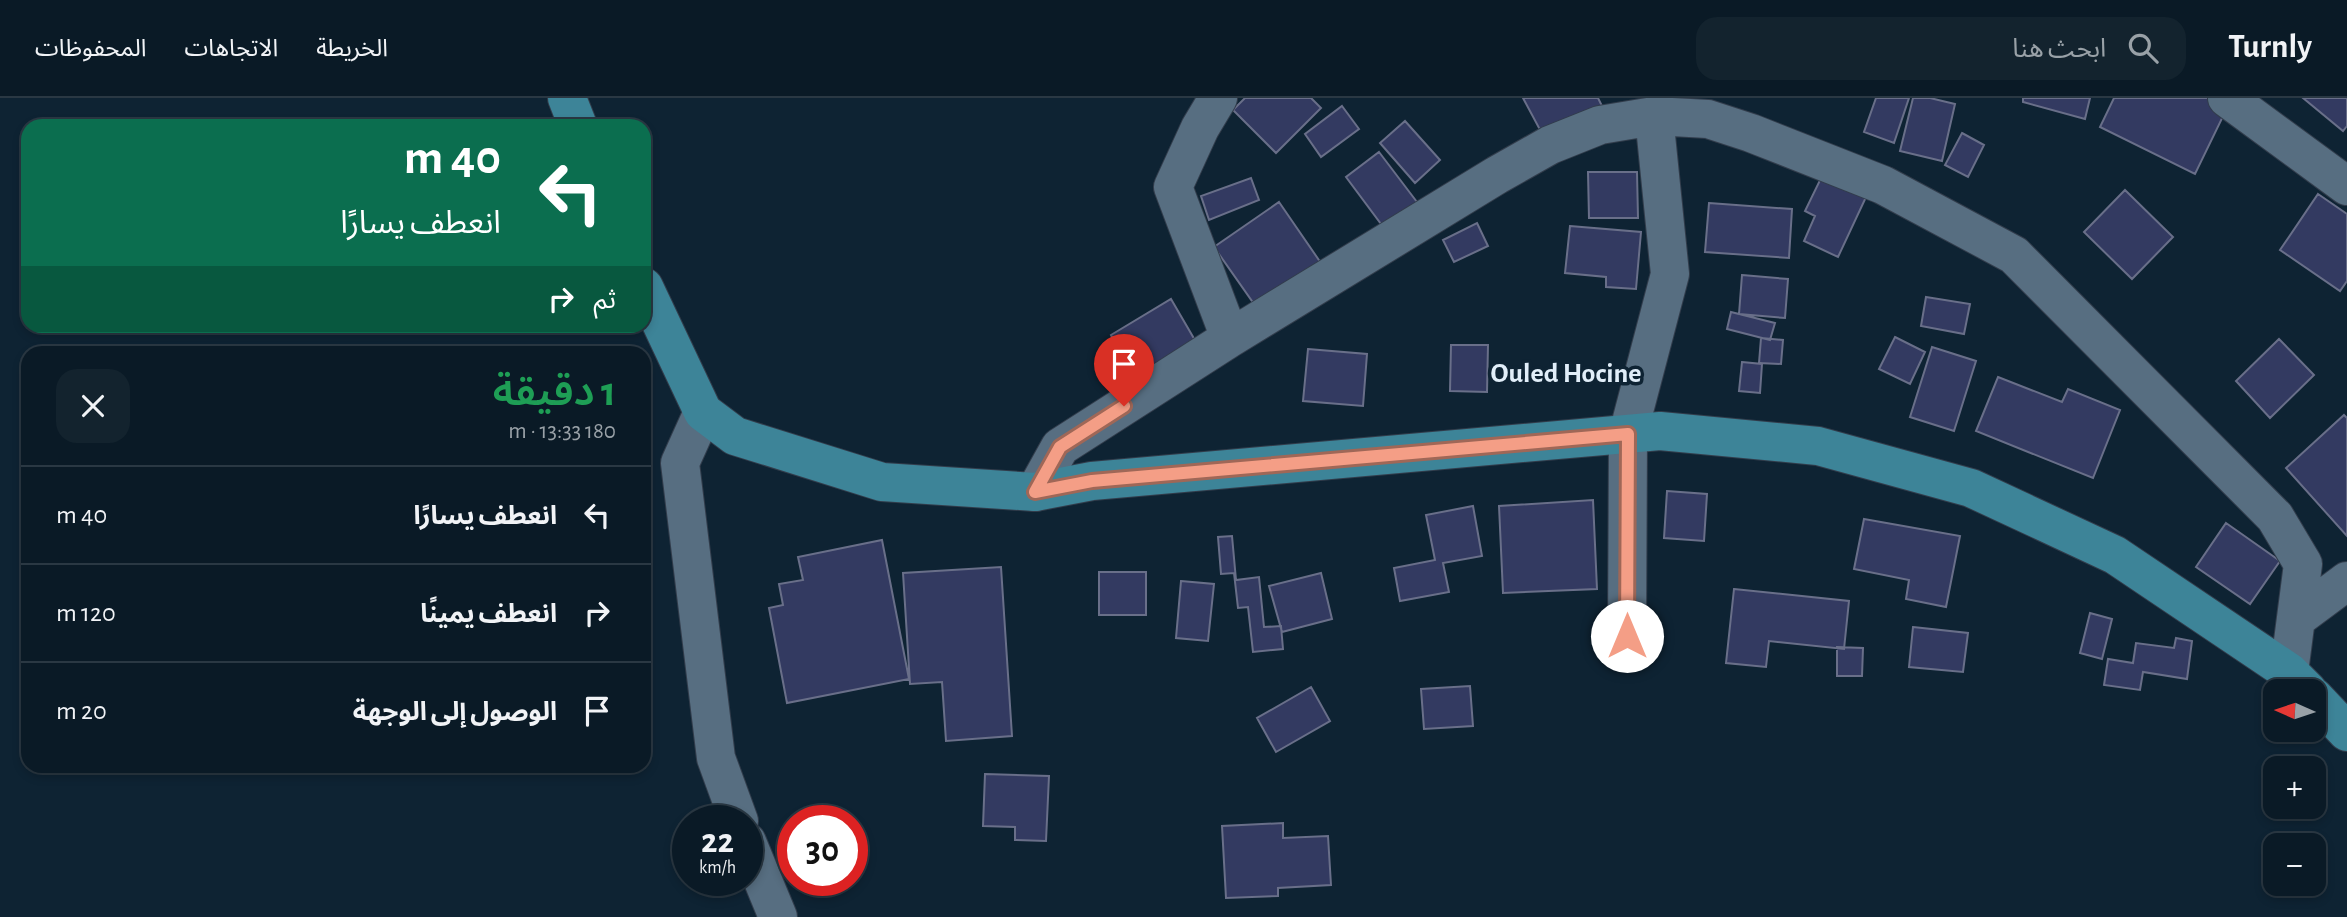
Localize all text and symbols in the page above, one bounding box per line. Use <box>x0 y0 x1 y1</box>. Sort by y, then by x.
search box <box>1696 17 2186 80</box>
icon: search <box>2124 29 2162 67</box>
text: Turnly <box>2228 31 2312 64</box>
text: ابحث هنا <box>2012 36 2106 62</box>
text: المحفوظات <box>35 37 146 61</box>
text: الاتجاهات <box>184 37 278 61</box>
text: الخريطة <box>316 37 388 61</box>
text: 40 m <box>404 134 501 183</box>
icon: left <box>525 147 616 238</box>
text: انعطف يسارًا <box>340 207 501 239</box>
icon: right <box>542 280 580 318</box>
text: ثم <box>594 287 616 313</box>
pin <box>1094 334 1154 406</box>
icon: arrive <box>1105 345 1143 383</box>
district label: Ouled Hocine <box>1490 360 1642 388</box>
button: close <box>56 369 130 443</box>
text: 1 دقيقة <box>493 371 616 413</box>
text: 180 m · 13:33 <box>508 420 616 443</box>
icon: left <box>578 496 616 534</box>
text: 40 m <box>56 502 107 528</box>
text: انعطف يسارًا <box>413 503 557 529</box>
icon: right <box>578 594 616 632</box>
position arrow <box>1590 599 1664 673</box>
text: 120 m <box>56 600 116 626</box>
text: انعطف يمينًا <box>420 601 557 627</box>
north arrow <box>2263 679 2326 742</box>
map controls <box>2263 679 2326 896</box>
icon: arrive <box>578 692 616 730</box>
text: 20 m <box>56 698 107 724</box>
text: الوصول إلى الوجهة <box>353 699 557 725</box>
button: + <box>2263 756 2326 819</box>
speed limit sign: 30 <box>777 805 868 896</box>
text: 22 <box>701 824 734 859</box>
button: − <box>2263 833 2326 896</box>
text: km/h <box>699 859 736 877</box>

